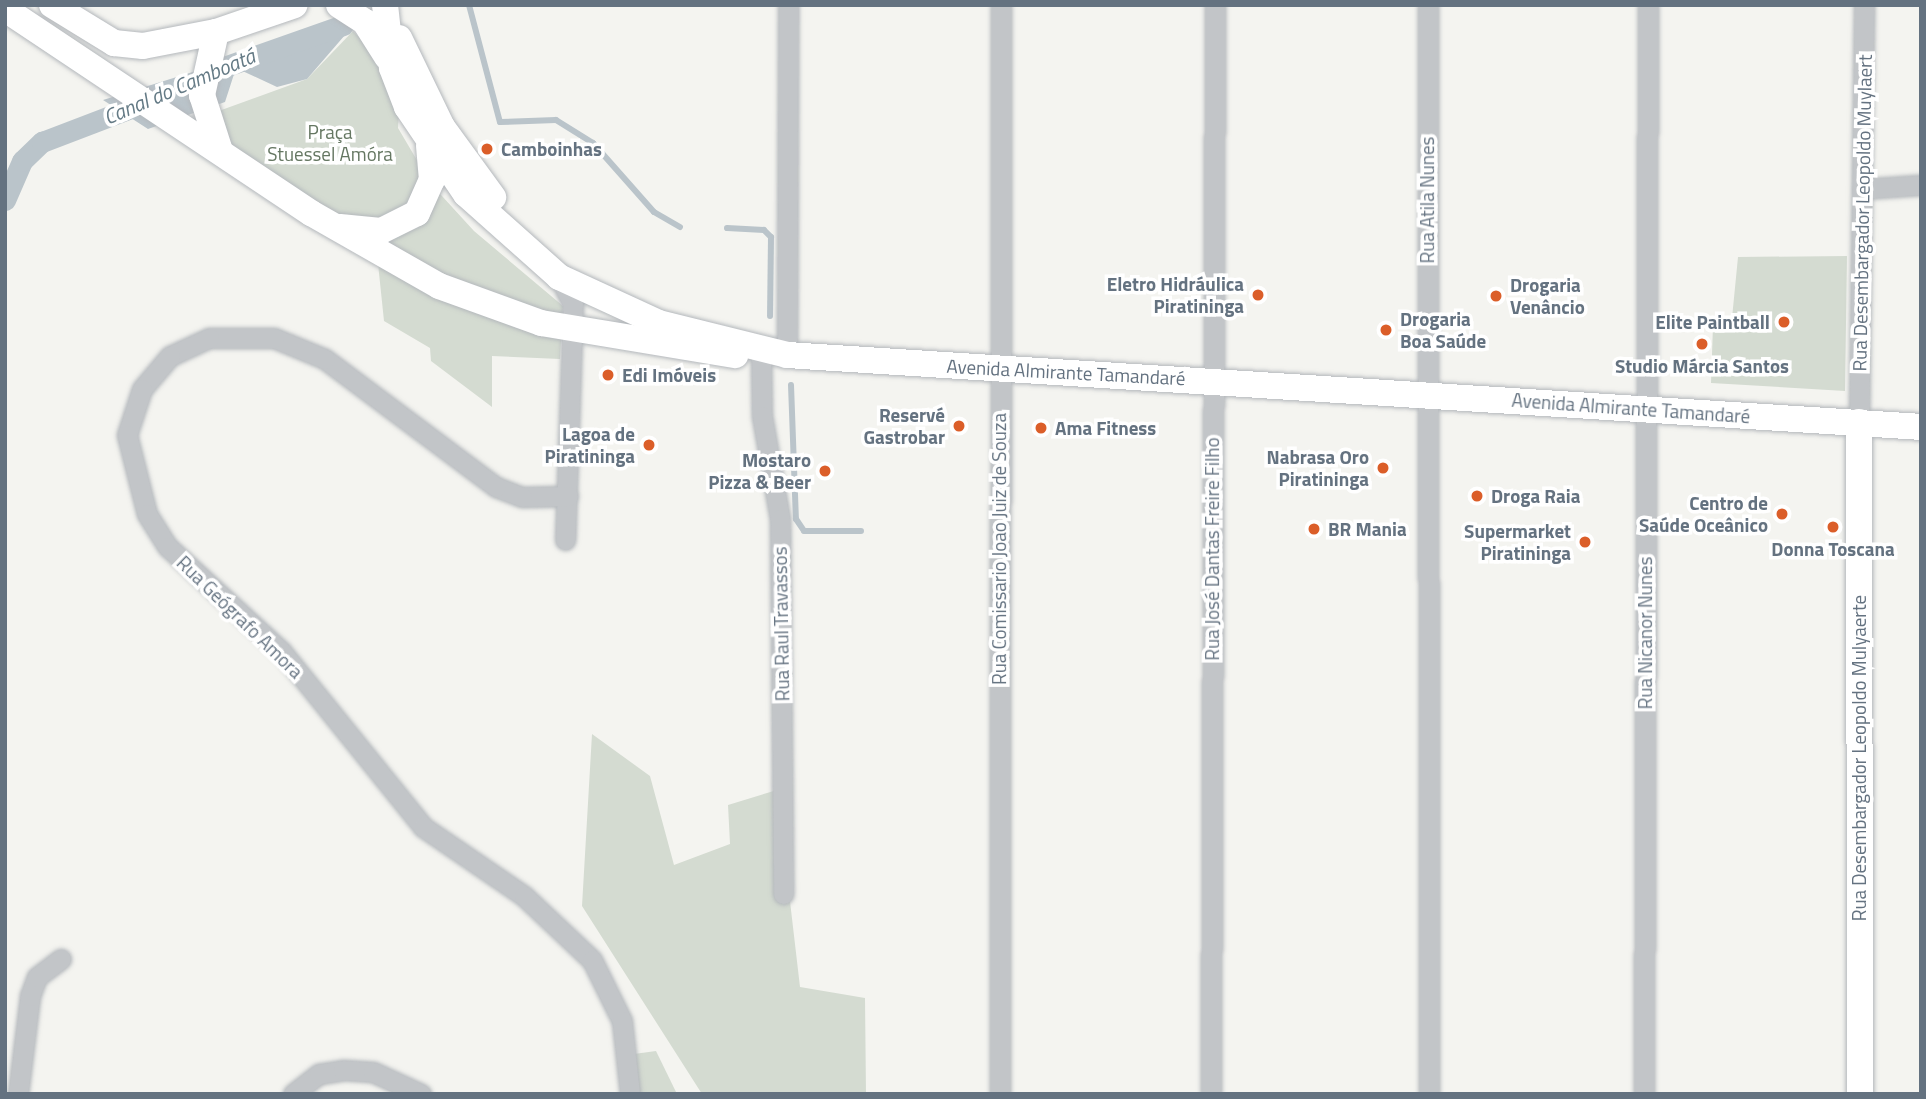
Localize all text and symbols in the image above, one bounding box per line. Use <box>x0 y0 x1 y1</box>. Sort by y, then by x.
water label: Canal do Camboatá <box>99 43 259 129</box>
street label: Rua Desembargador Leopoldo Muylaert <box>1848 54 1876 372</box>
park label: Praça Stuessel Amóra <box>267 121 393 165</box>
street label: Rua Atila Nunes <box>1416 137 1438 263</box>
place label: Camboinhas <box>501 138 602 160</box>
marker: Camboinhas <box>479 141 495 157</box>
place label: Eletro Hidráulica Piratininga <box>1107 273 1244 317</box>
place label: Drogaria Venâncio <box>1510 274 1585 318</box>
marker: Eletro Hidráulica Piratininga <box>1250 287 1266 303</box>
marker: Drogaria Venâncio <box>1488 288 1504 304</box>
place label: Drogaria Boa Saúde <box>1400 308 1486 352</box>
place label: Elite Paintball <box>1655 311 1770 333</box>
marker: Elite Paintball <box>1776 314 1792 330</box>
marker: Drogaria Boa Saúde <box>1378 322 1394 338</box>
marker: Studio Márcia Santos <box>1694 336 1710 352</box>
street label: Avenida Almirante Tamandaré <box>946 354 1186 390</box>
place label: Studio Márcia Santos <box>1615 355 1789 377</box>
place label: Edi Imóveis <box>622 364 716 386</box>
marker: Edi Imóveis <box>600 367 616 383</box>
street label: Avenida Almirante Tamandaré <box>1511 388 1751 428</box>
place label: Reservé Gastrobar <box>864 404 945 448</box>
street label: Rua Comissario Joao Juiz de Souza <box>988 413 1010 685</box>
place label: Ama Fitness <box>1055 417 1156 439</box>
marker: Reservé Gastrobar <box>951 418 967 434</box>
marker: Ama Fitness <box>1033 420 1049 436</box>
place label: Lagoa de Piratininga <box>545 423 635 467</box>
marker: Lagoa de Piratininga <box>641 437 657 453</box>
street label: Rua José Dantas Freire Filho <box>1201 437 1223 661</box>
place label: Nabrasa Oro Piratininga <box>1267 446 1369 490</box>
place label: Mostaro Pizza & Beer <box>708 449 811 493</box>
marker: Nabrasa Oro Piratininga <box>1375 460 1391 476</box>
marker: Mostaro Pizza & Beer <box>817 463 833 479</box>
place label: Droga Raia <box>1491 485 1580 507</box>
marker: Droga Raia <box>1469 488 1485 504</box>
place label: Centro de Saúde Oceânico <box>1639 492 1768 536</box>
marker: Centro de Saúde Oceânico <box>1774 506 1790 522</box>
place label: BR Mania <box>1328 518 1407 540</box>
marker: Donna Toscana <box>1825 519 1841 535</box>
place label: Supermarket Piratininga <box>1464 520 1571 564</box>
marker: BR Mania <box>1306 521 1322 537</box>
marker: Supermarket Piratininga <box>1577 534 1593 550</box>
place label: Donna Toscana <box>1771 538 1895 560</box>
street label: Rua Raul Travassos <box>768 546 794 702</box>
street label: Rua Geógrafo Amora <box>172 551 308 683</box>
street label: Rua Nicanor Nunes <box>1634 557 1656 709</box>
street label: Rua Desembargador Leopoldo Mulyaerte <box>1848 595 1870 921</box>

